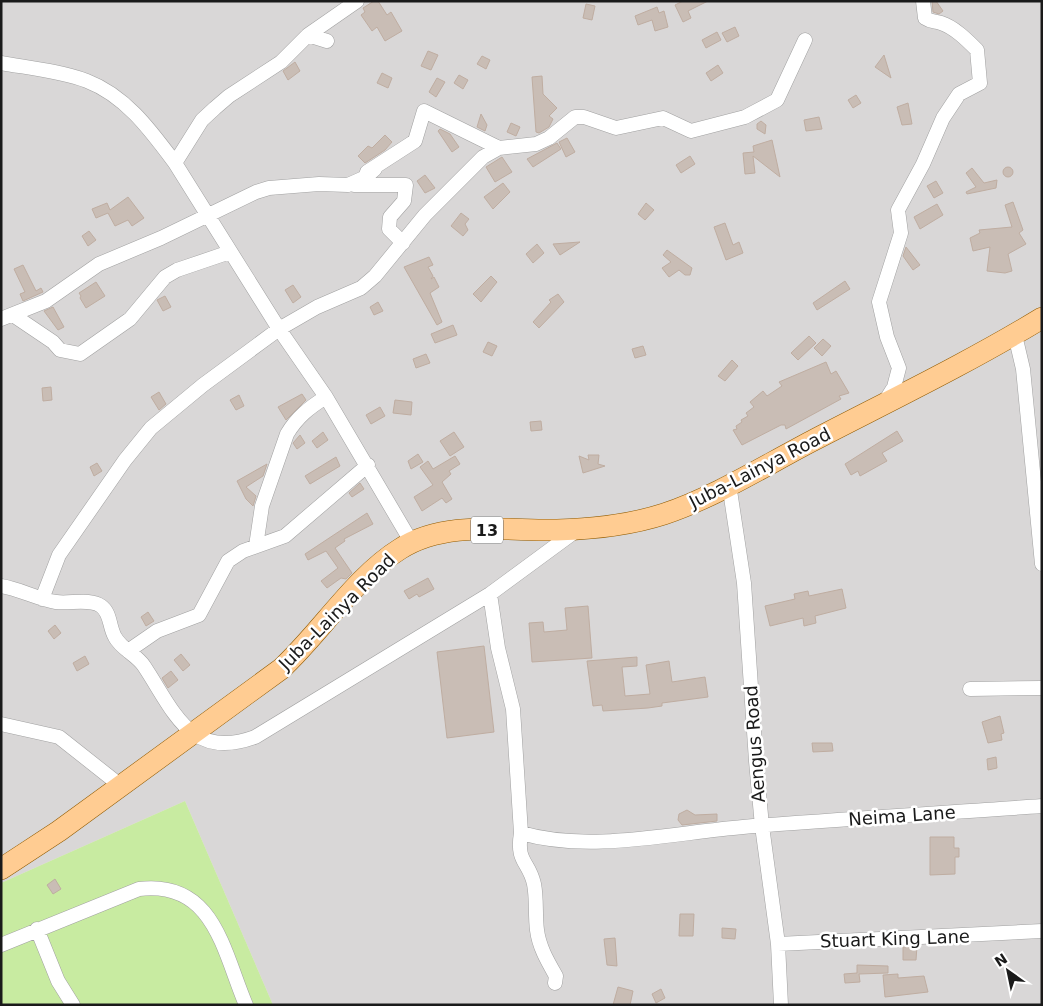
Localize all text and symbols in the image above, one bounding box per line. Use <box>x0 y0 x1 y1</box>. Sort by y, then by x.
street label: Juba-Lainya Road <box>685 423 834 513</box>
road number: 13 <box>471 516 503 544</box>
street label: Juba-Lainya Road <box>273 549 399 675</box>
street label: Aengus Road <box>740 685 769 803</box>
street label: Neima Lane <box>848 801 956 830</box>
street label: Stuart King Lane <box>820 925 970 952</box>
north arrow <box>983 946 1033 996</box>
text: N <box>992 950 1010 970</box>

